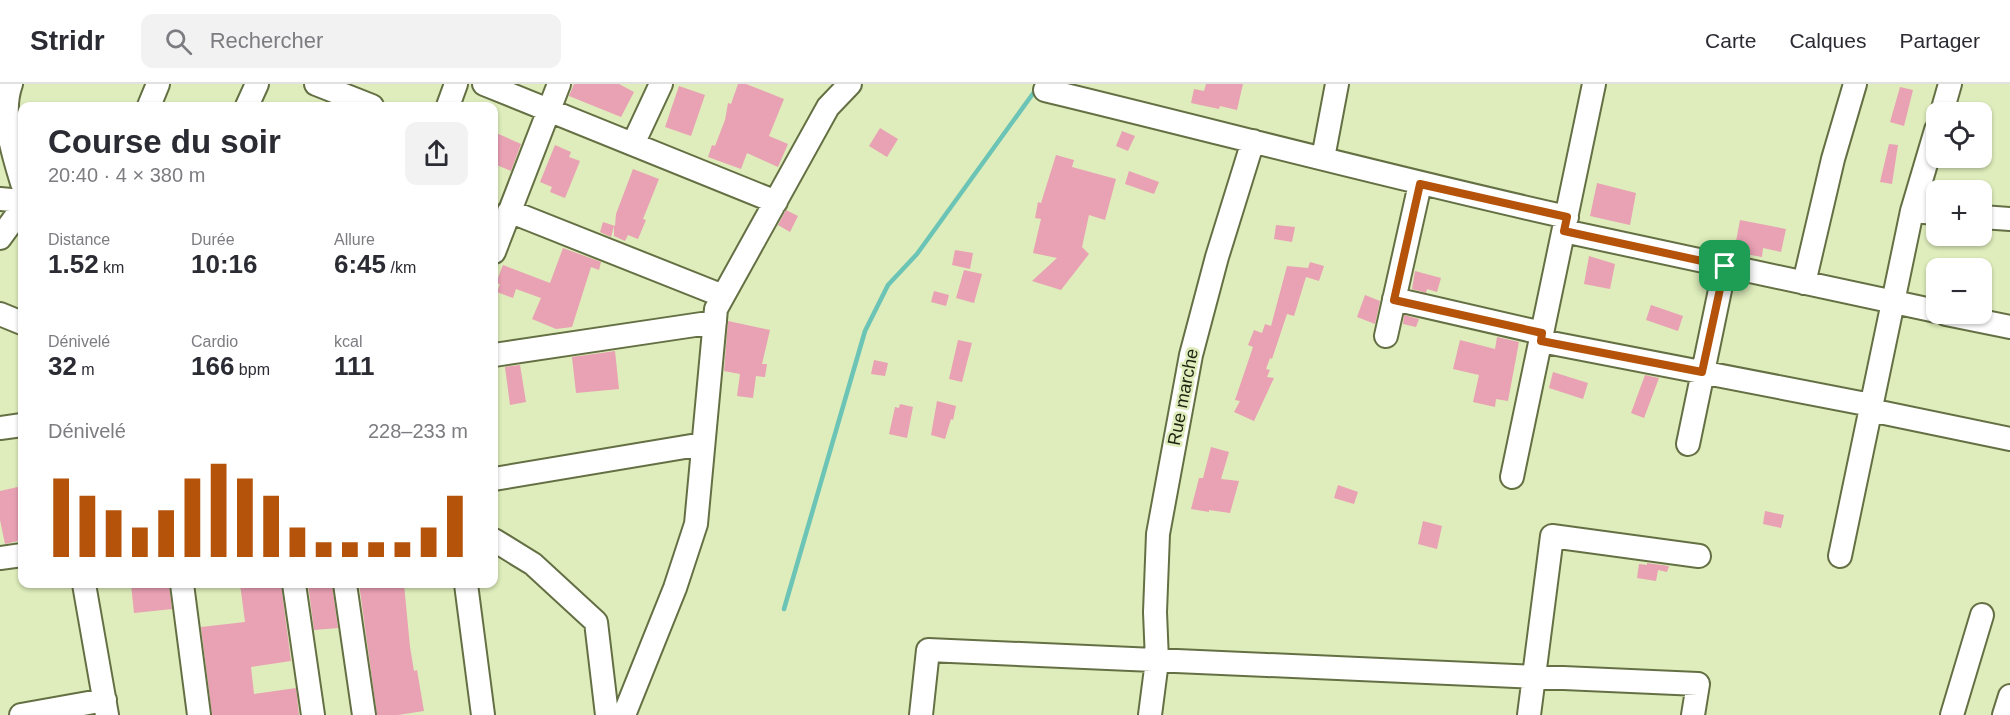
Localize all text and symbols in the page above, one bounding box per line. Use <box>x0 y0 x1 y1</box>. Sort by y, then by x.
search box <box>141 14 561 68</box>
text: Stridr <box>30 25 105 56</box>
icon: search <box>162 25 195 58</box>
text: Rechercher <box>210 28 323 53</box>
text: Carte <box>1705 29 1756 52</box>
text: Calques <box>1789 29 1866 52</box>
text: Partager <box>1899 29 1980 52</box>
map controls <box>1926 102 1992 324</box>
button: locate <box>1926 102 1992 168</box>
button: share <box>405 122 468 185</box>
text: Course du soir <box>48 123 281 160</box>
text: 20:40 · 4 × 380 m <box>48 164 205 186</box>
button: + <box>1926 180 1992 246</box>
text: Distance <box>48 231 110 248</box>
text: Durée <box>191 231 235 248</box>
text: Allure <box>334 231 375 248</box>
pin <box>1699 240 1750 291</box>
text: 1.52 <box>48 249 99 279</box>
text: 10:16 <box>191 249 258 279</box>
text: 6:45 <box>334 249 386 279</box>
icon: arrive <box>1708 249 1741 282</box>
button: − <box>1926 258 1992 324</box>
text: km <box>99 259 124 276</box>
text: /km <box>386 259 416 276</box>
text: Dénivelé <box>48 333 110 350</box>
text: Cardio <box>191 333 238 350</box>
text: kcal <box>334 333 362 350</box>
street label: Rue marche <box>1164 347 1202 447</box>
text: 32 <box>48 351 77 381</box>
text: 166 <box>191 351 234 381</box>
text: 111 <box>334 351 375 381</box>
text: m <box>77 361 95 378</box>
text: bpm <box>234 361 270 378</box>
text: Dénivelé <box>48 420 126 442</box>
text: 228–233 m <box>368 420 468 442</box>

